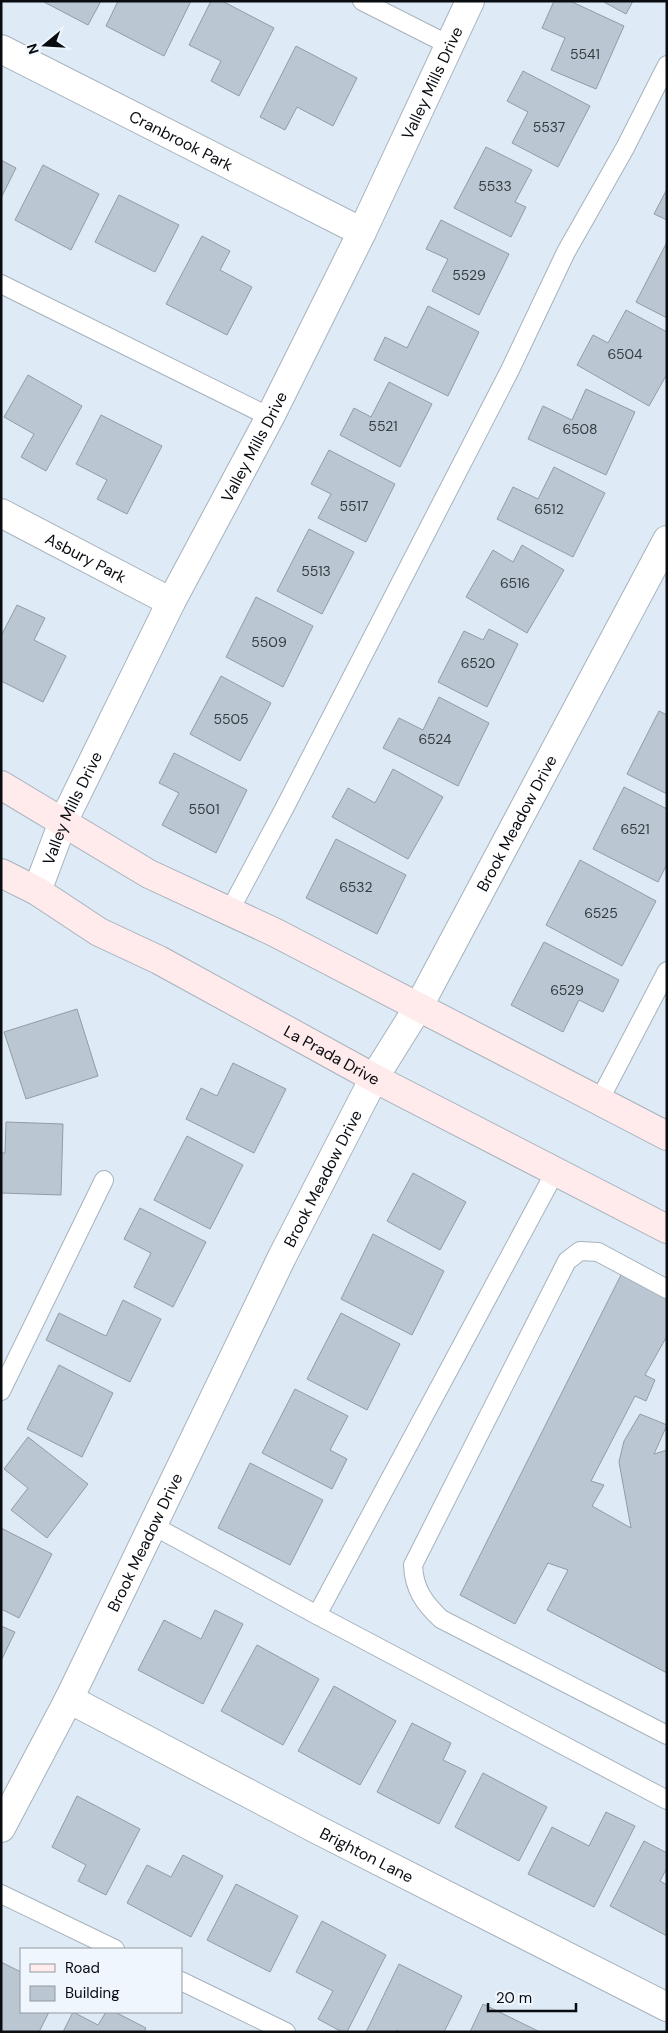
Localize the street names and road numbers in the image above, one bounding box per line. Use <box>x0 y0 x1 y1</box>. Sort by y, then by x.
street label: Valley Mills Drive <box>396 23 467 143</box>
street label: Cranbrook Park <box>126 105 237 175</box>
street label: Valley Mills Drive <box>216 388 292 506</box>
street label: Asbury Park <box>42 528 130 587</box>
street label: Valley Mills Drive <box>37 748 107 868</box>
street label: Brook Meadow Drive <box>472 751 561 895</box>
street label: La Prada Drive <box>280 1020 383 1090</box>
street label: Brook Meadow Drive <box>278 1106 366 1250</box>
street label: Brook Meadow Drive <box>102 1469 187 1615</box>
street label: Brighton Lane <box>316 1822 417 1887</box>

